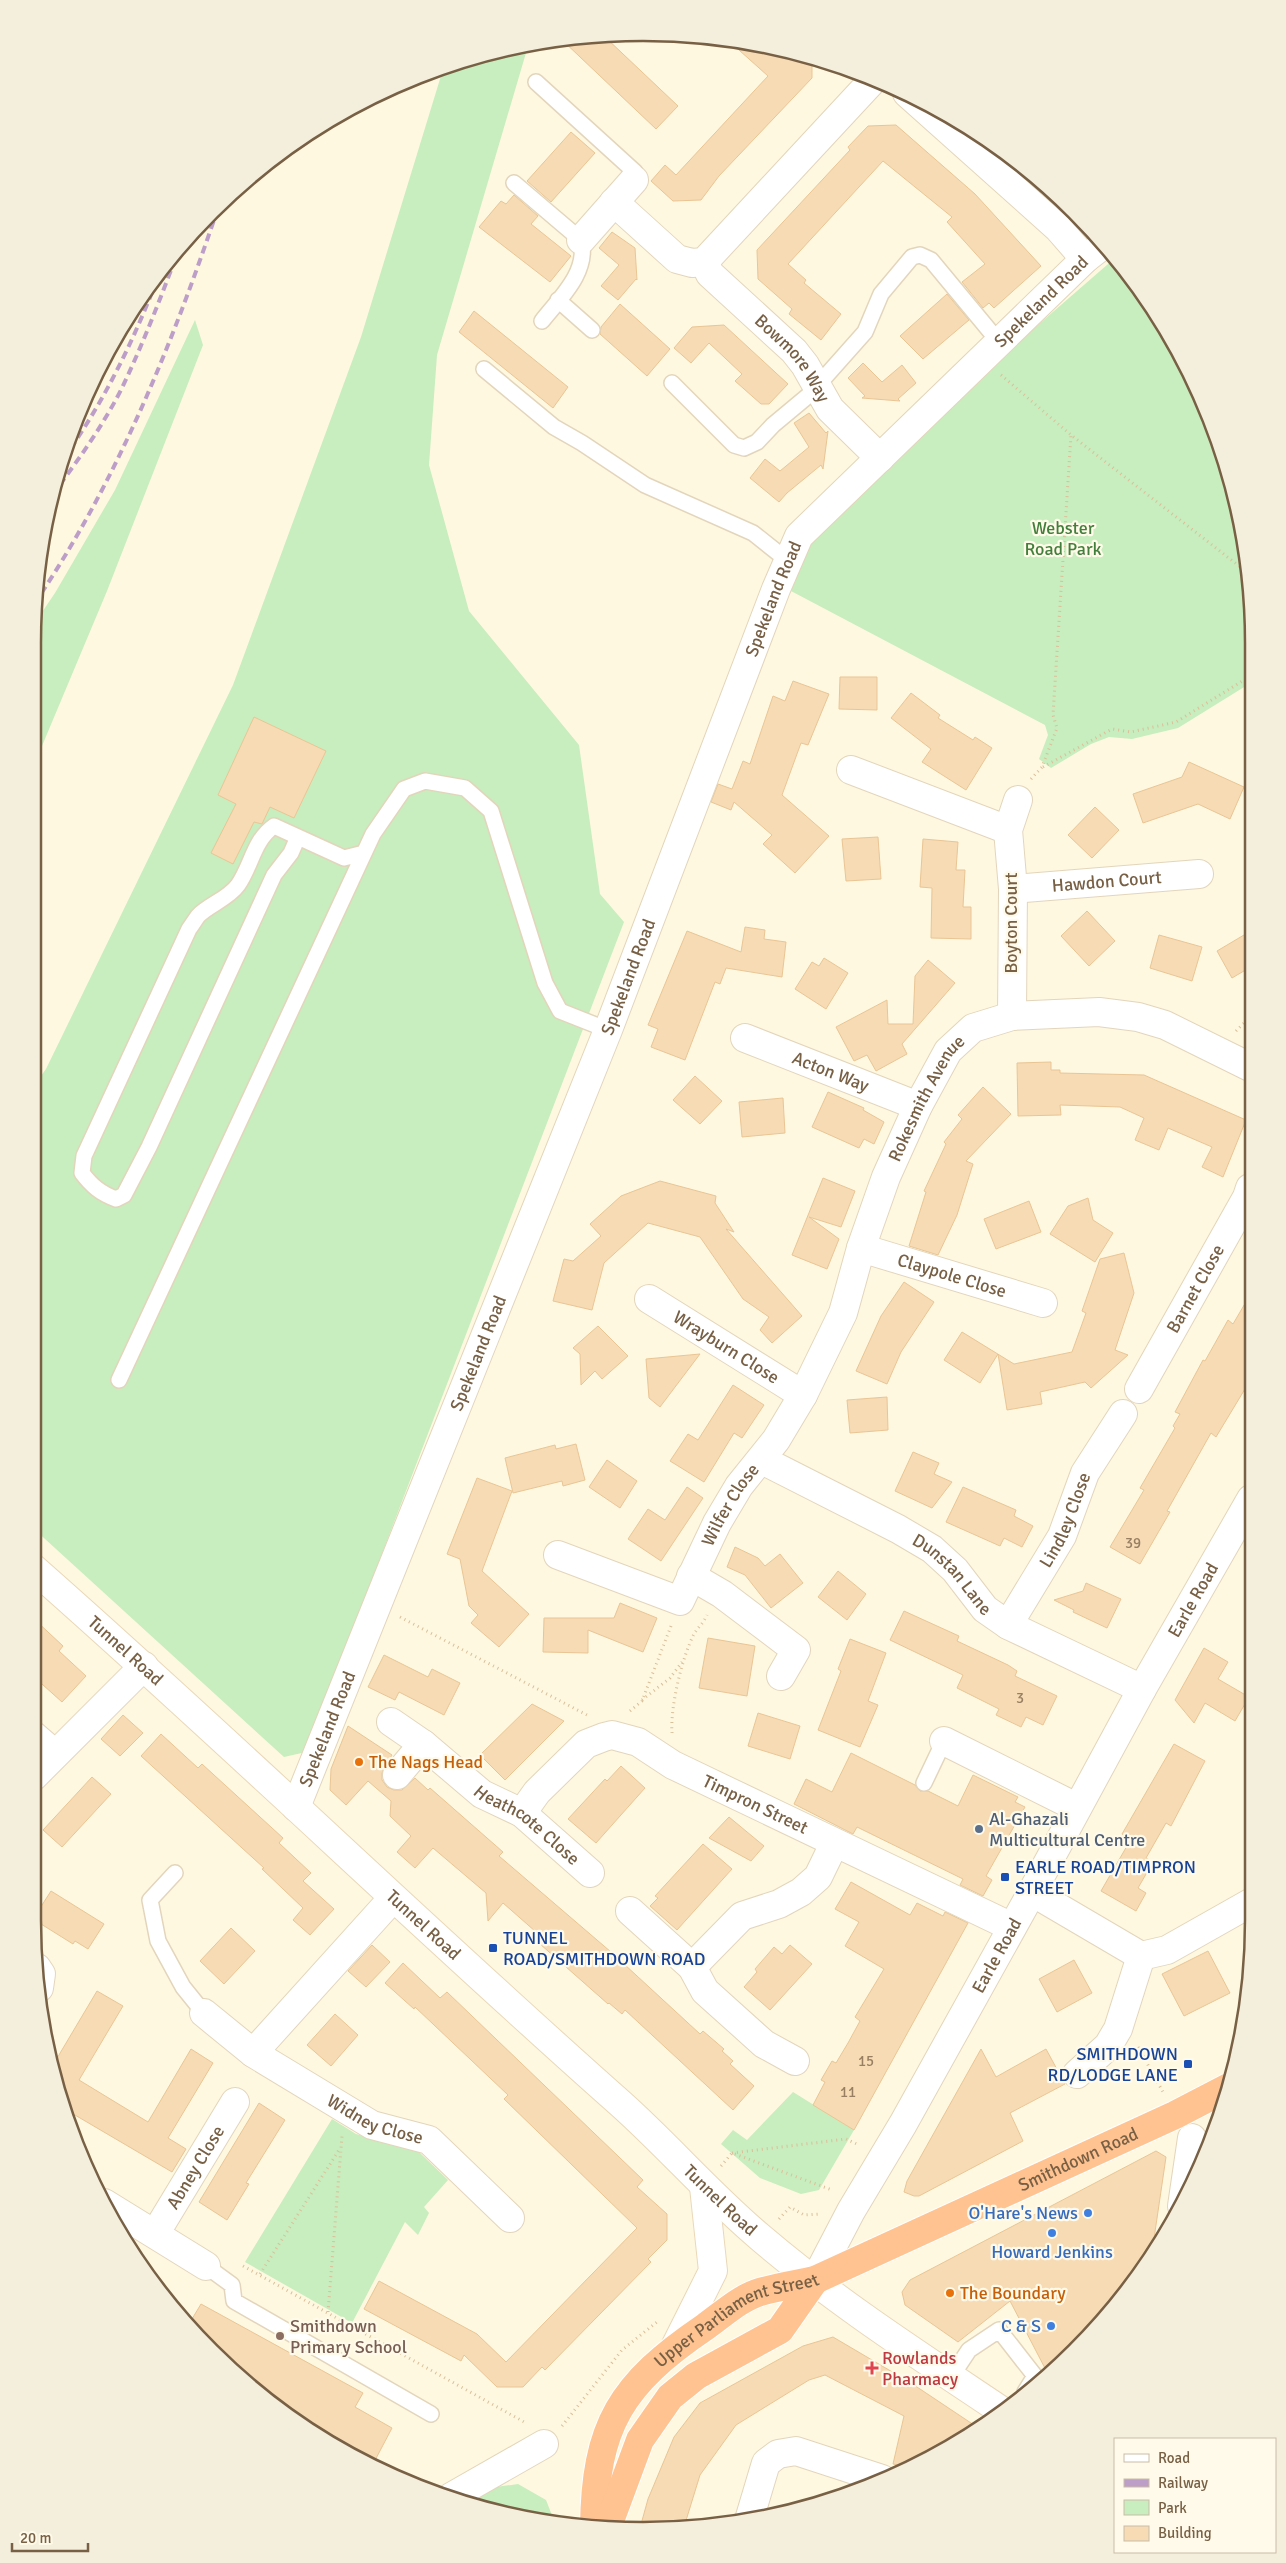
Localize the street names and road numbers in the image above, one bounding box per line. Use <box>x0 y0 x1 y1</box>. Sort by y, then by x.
street label: Spekeland Road <box>989 251 1093 352</box>
street label: Bowmore Way <box>750 310 835 406</box>
street label: Spekeland Road <box>740 538 806 660</box>
street label: Hawdon Court <box>1051 866 1162 897</box>
street label: Boyton Court <box>1000 872 1022 974</box>
street label: Spekeland Road <box>596 916 660 1038</box>
street label: Rokesmith Avenue <box>883 1030 969 1165</box>
street label: Acton Way <box>789 1047 873 1097</box>
street label: Barnet Close <box>1162 1241 1229 1337</box>
street label: Claypole Close <box>895 1249 1009 1302</box>
street label: Spekeland Road <box>445 1292 511 1414</box>
street label: Wrayburn Close <box>669 1306 783 1388</box>
street label: Wilfer Close <box>697 1459 764 1550</box>
street label: Lindley Close <box>1034 1469 1095 1572</box>
street label: Dunstan Lane <box>908 1529 995 1621</box>
street label: Earle Road <box>1163 1559 1223 1641</box>
street label: Tunnel Road <box>83 1611 168 1690</box>
street label: Spekeland Road <box>294 1668 360 1790</box>
street label: Timpron Street <box>699 1770 812 1839</box>
street label: Heathcote Close <box>469 1781 584 1870</box>
street label: Tunnel Road <box>382 1885 465 1965</box>
street label: Earle Road <box>967 1914 1026 1997</box>
street label: Widney Close <box>323 2089 425 2149</box>
street label: Abney Close <box>162 2121 229 2213</box>
street label: Smithdown Road <box>1015 2122 1142 2196</box>
street label: Tunnel Road <box>679 2160 762 2241</box>
street label: Upper Parliament Street <box>649 2269 823 2372</box>

